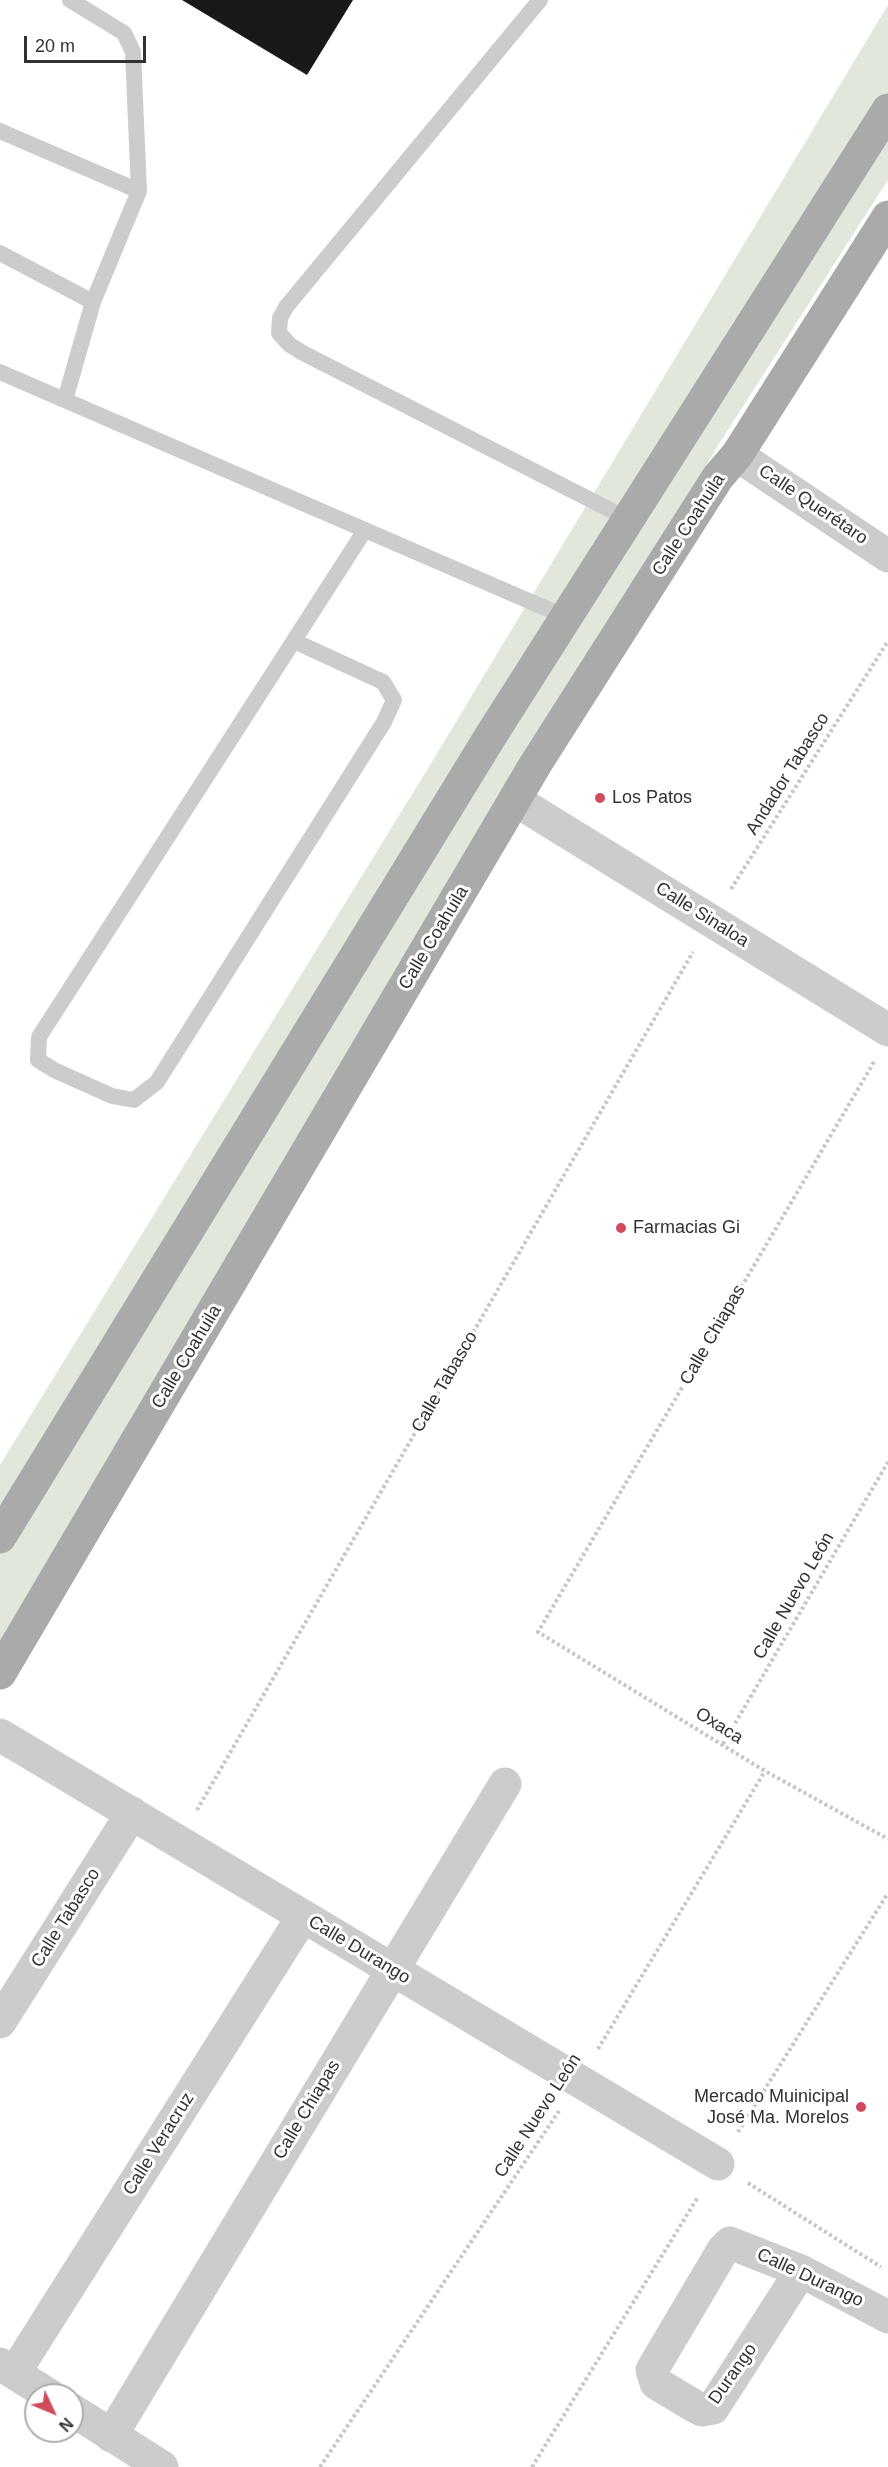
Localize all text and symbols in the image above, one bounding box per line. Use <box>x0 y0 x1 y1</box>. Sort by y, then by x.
scale bar <box>27 24 148 62</box>
text: 20 m <box>35 36 75 56</box>
street label: Calle Querétaro <box>754 461 872 549</box>
street label: Calle Coahuila <box>648 470 730 580</box>
street label: Andador Tabasco <box>742 709 834 839</box>
place label: Los Patos <box>612 787 692 809</box>
marker: Los Patos <box>593 791 607 805</box>
street label: Calle Sinaloa <box>651 878 753 952</box>
street label: Calle Coahuila <box>395 882 473 994</box>
place label: Farmacias Gi <box>633 1217 740 1239</box>
marker: Farmacias Gi <box>614 1221 628 1235</box>
street label: Calle Chiapas <box>676 1281 750 1389</box>
street label: Calle Coahuila <box>148 1301 226 1413</box>
street label: Calle Tabasco <box>407 1328 483 1436</box>
street label: Calle Nuevo León <box>749 1529 839 1663</box>
street label: Oxaca <box>691 1703 747 1749</box>
street label: Calle Tabasco <box>27 1864 105 1972</box>
street label: Calle Durango <box>304 1911 414 1989</box>
street label: Calle Nuevo León <box>490 2050 586 2182</box>
street label: Calle Chiapas <box>269 2056 345 2164</box>
place label: Mercado Muinicipal José Ma. Morelos <box>694 2086 849 2128</box>
street label: Calle Veracruz <box>119 2089 199 2199</box>
marker: Mercado Muinicipal José Ma. Morelos <box>854 2100 868 2114</box>
street label: Calle Durango <box>753 2244 867 2312</box>
street label: Durango <box>704 2340 762 2408</box>
north arrow <box>24 2383 84 2443</box>
text: N <box>56 2414 76 2435</box>

